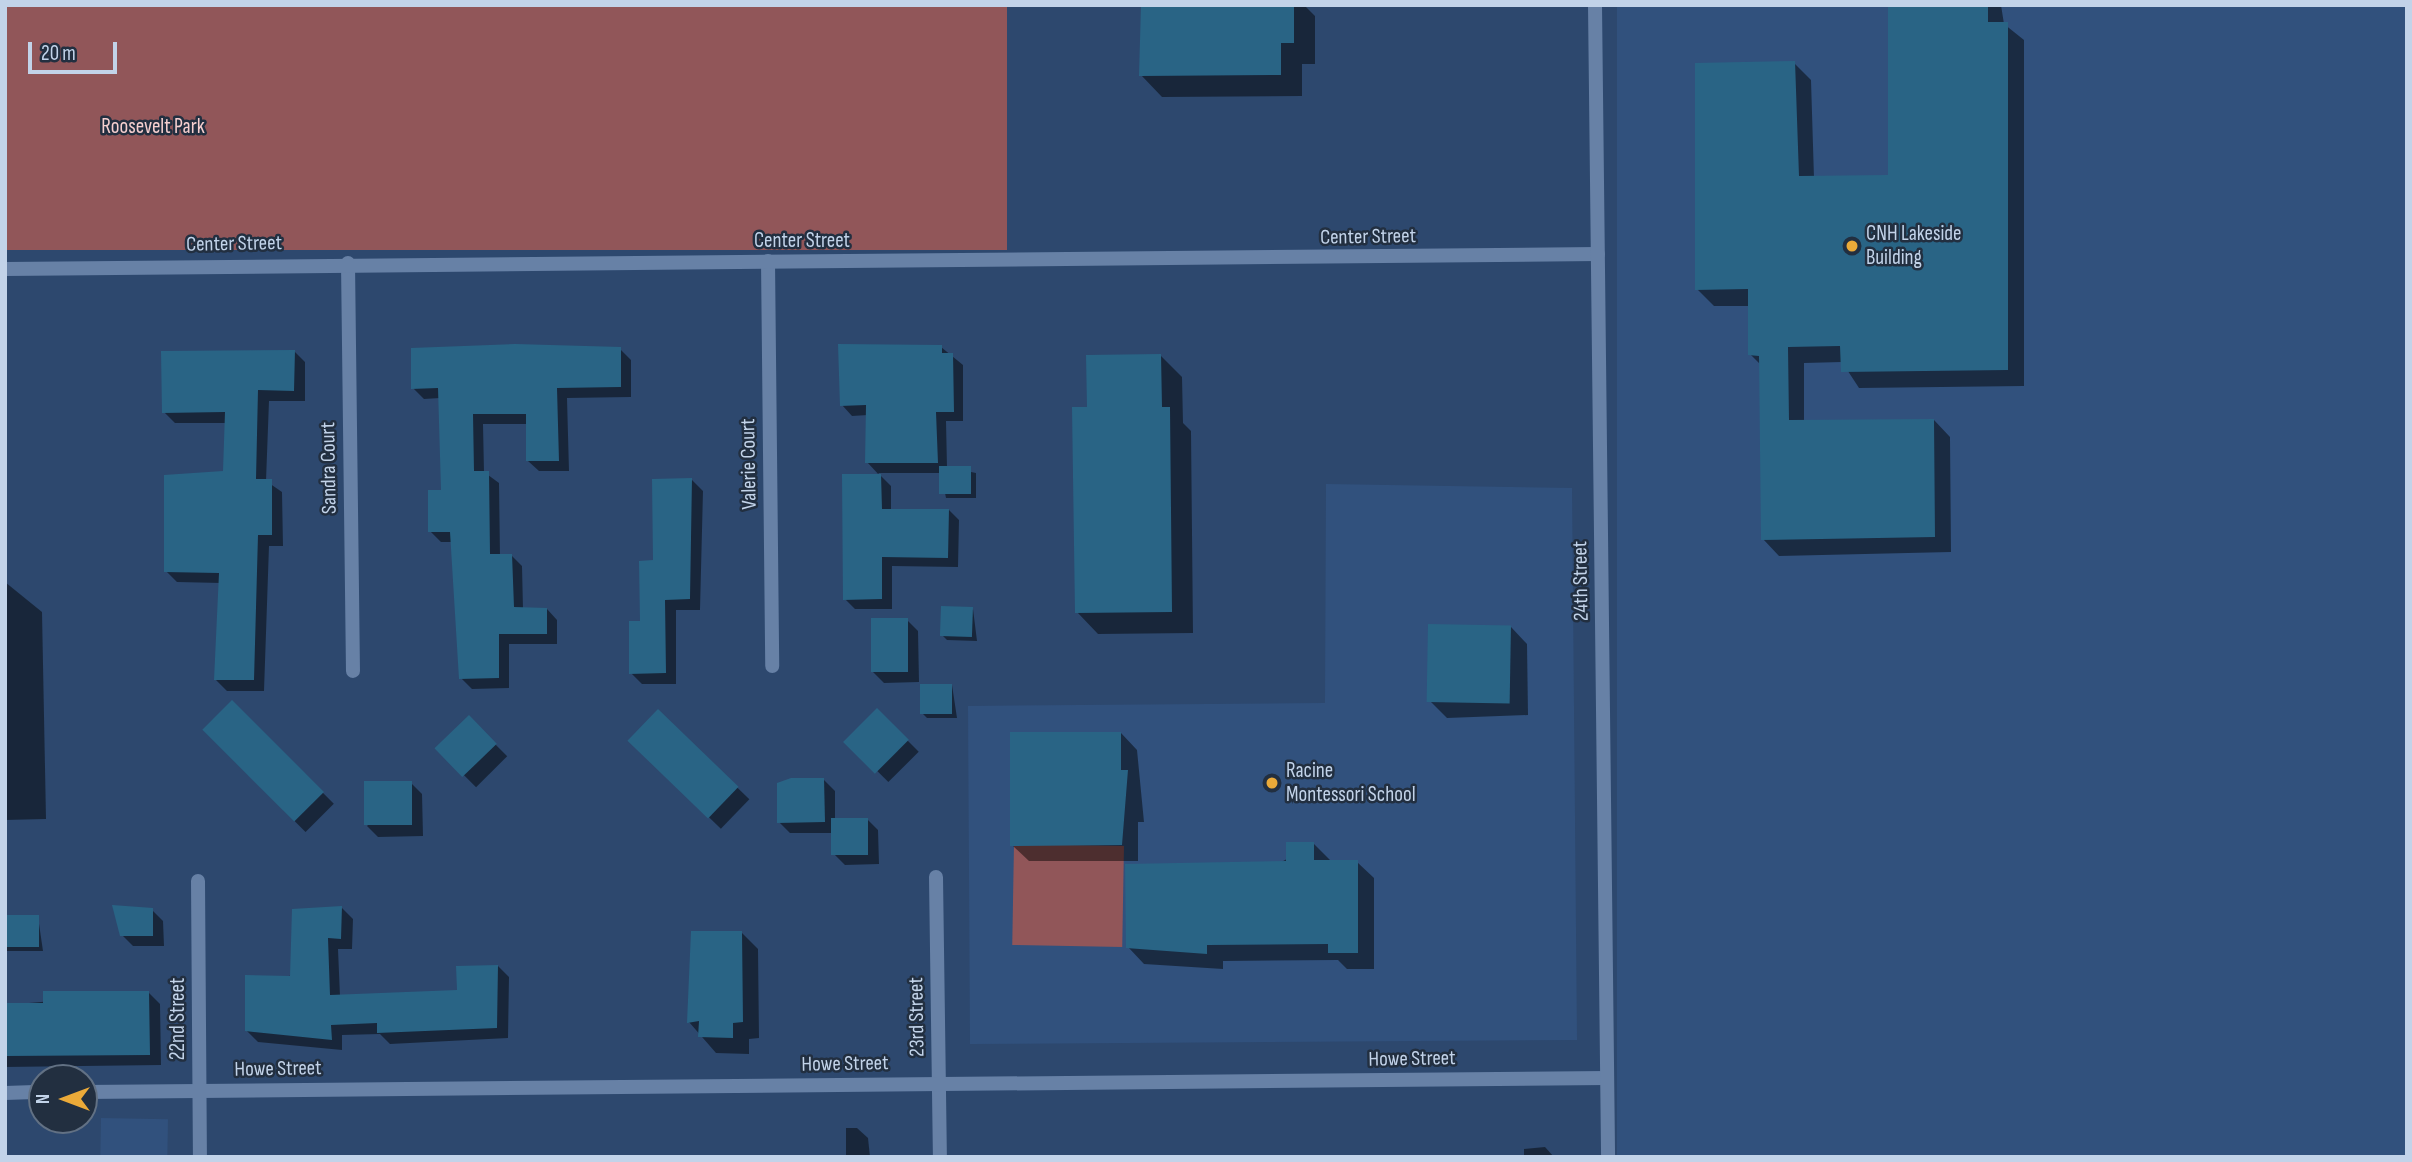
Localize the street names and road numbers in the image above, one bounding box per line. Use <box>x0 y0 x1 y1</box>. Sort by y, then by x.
street label: Center Street <box>1320 224 1416 250</box>
street label: Center Street <box>754 228 850 254</box>
street label: Center Street <box>186 231 282 257</box>
street label: Valerie Court <box>736 418 762 510</box>
street label: Sandra Court <box>316 422 342 514</box>
street label: 24th Street <box>1568 541 1594 621</box>
street label: 23rd Street <box>904 977 930 1057</box>
street label: 22nd Street <box>165 978 191 1060</box>
street label: Howe Street <box>1368 1046 1456 1072</box>
street label: Howe Street <box>801 1051 889 1077</box>
street label: Howe Street <box>234 1056 322 1082</box>

